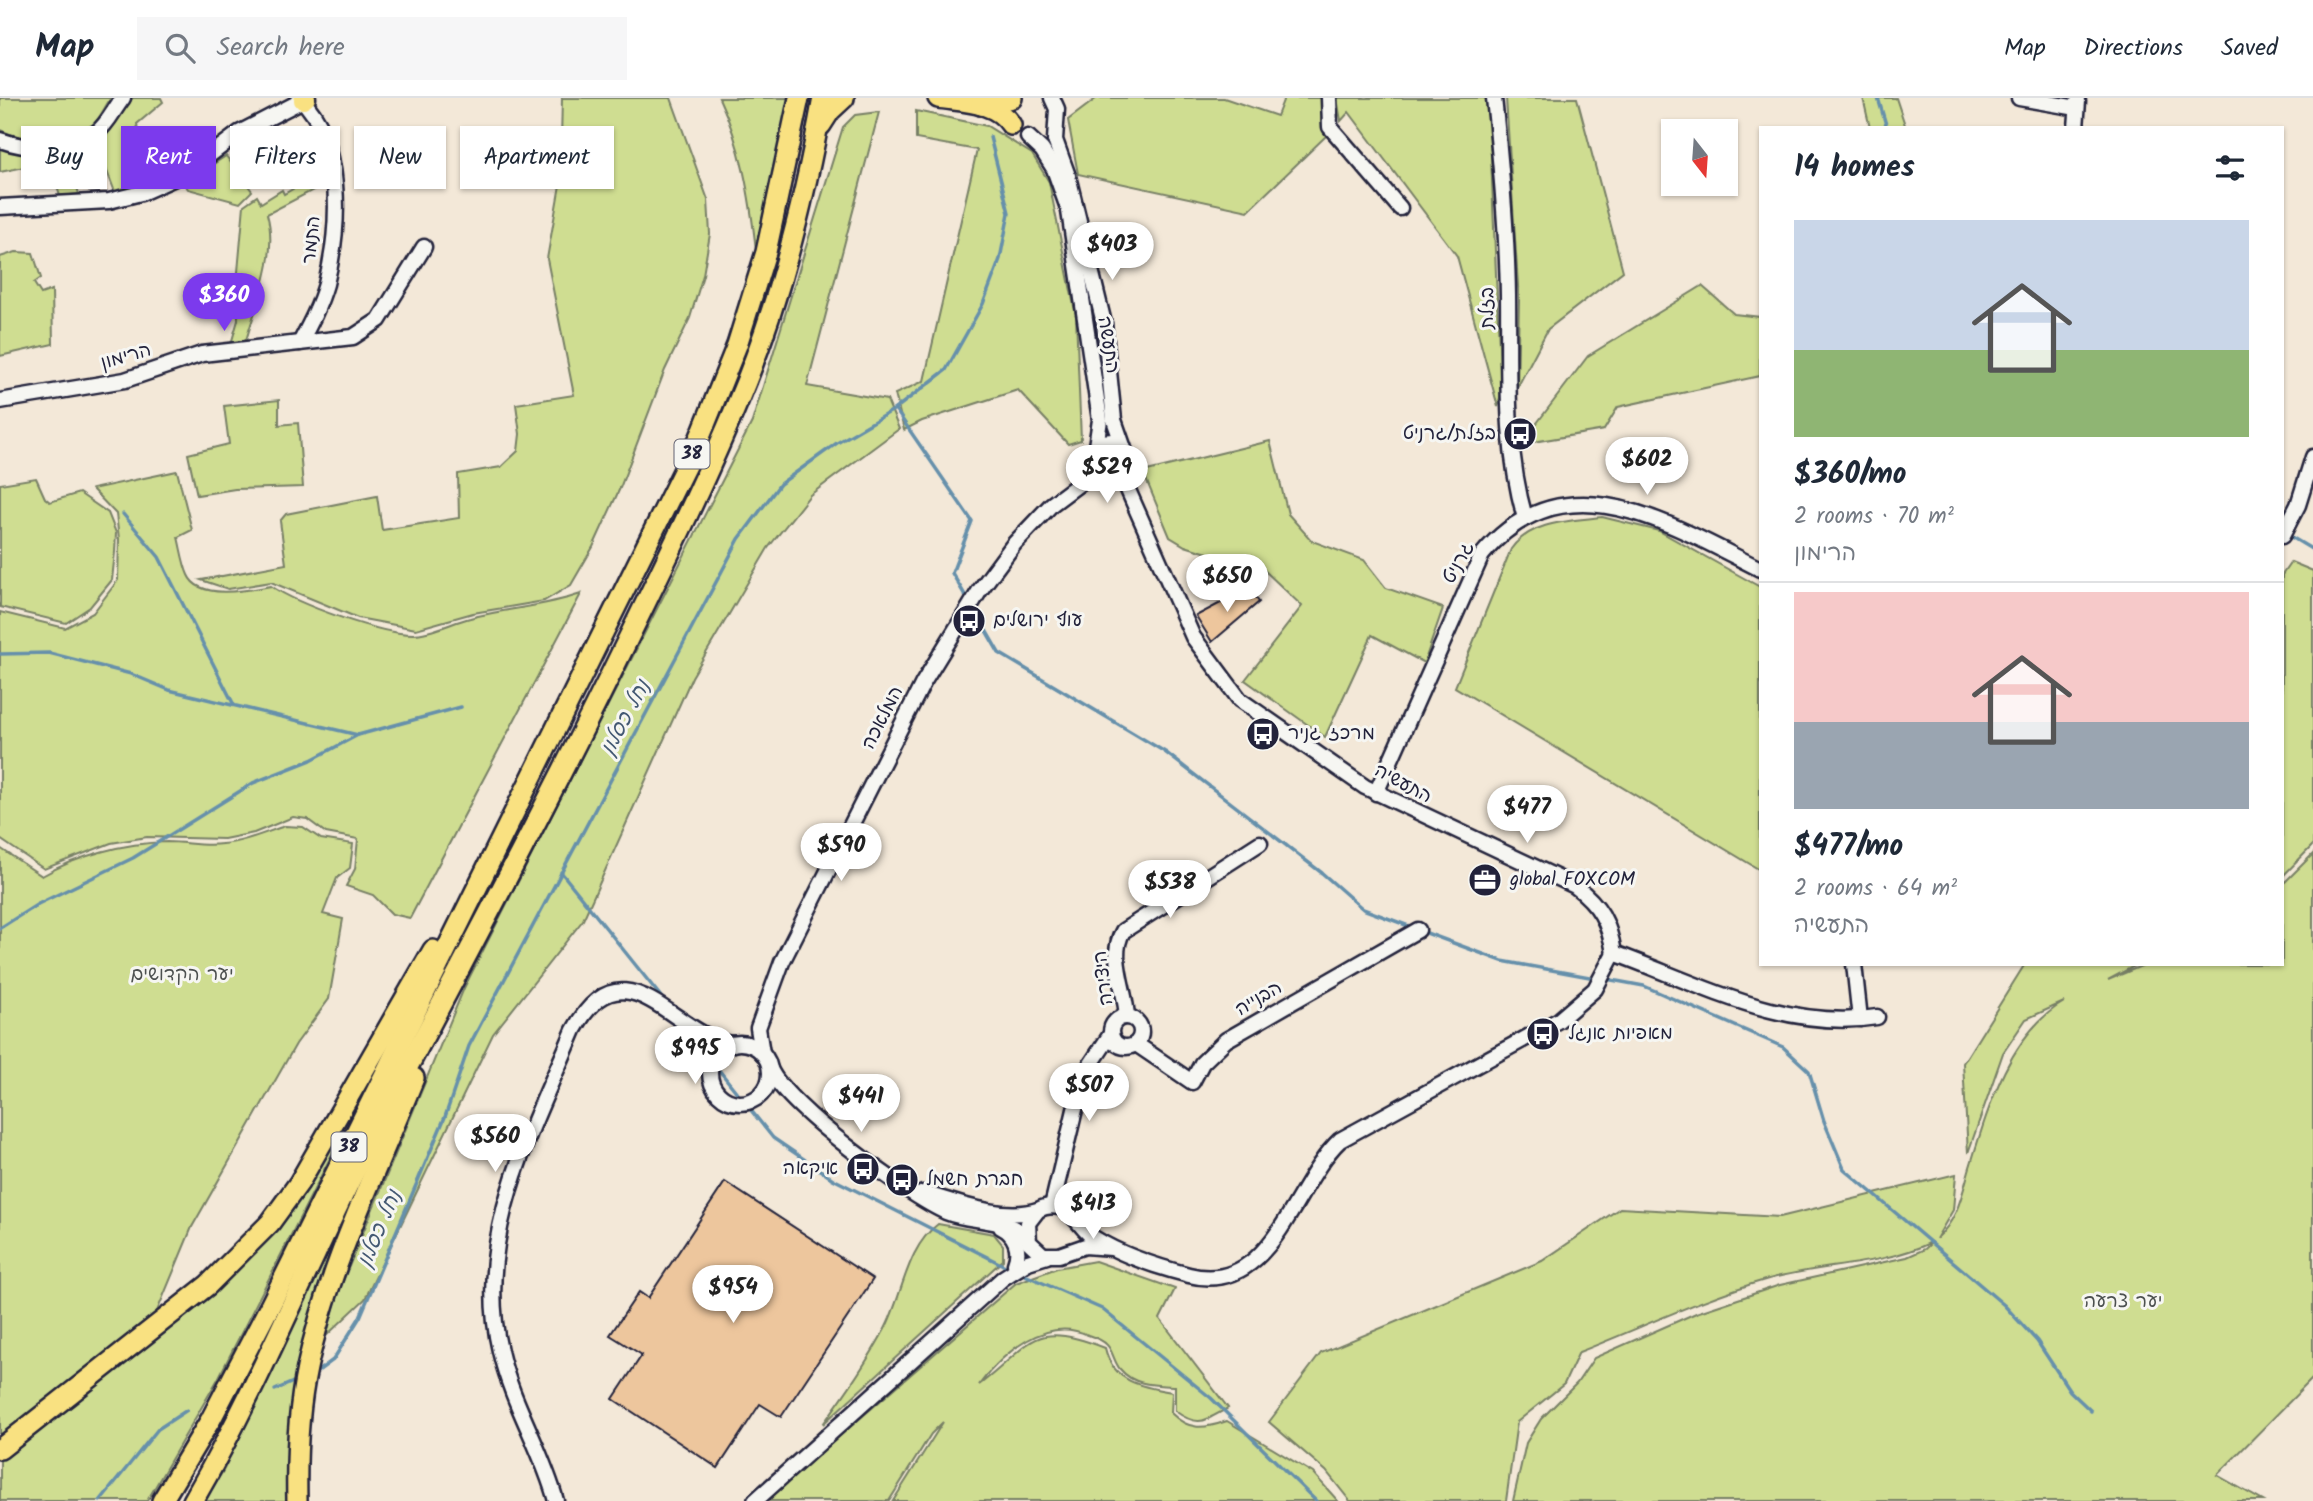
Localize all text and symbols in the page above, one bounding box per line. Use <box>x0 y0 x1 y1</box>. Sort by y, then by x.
search box <box>137 17 627 80</box>
text: Map <box>35 22 95 75</box>
text: Search here <box>217 27 345 69</box>
icon: search <box>161 29 199 67</box>
text: Map <box>2004 29 2046 68</box>
text: Directions <box>2084 29 2183 68</box>
text: Saved <box>2221 29 2278 68</box>
north arrow <box>1661 119 1738 196</box>
map controls <box>1661 119 1738 196</box>
chip: Buy <box>21 126 107 189</box>
chip: Rent <box>121 126 216 189</box>
chip: Filters <box>230 126 340 189</box>
chip: New <box>354 126 446 189</box>
chip: Apartment <box>460 126 614 189</box>
text: 14 homes <box>1794 144 1915 192</box>
icon: filters <box>2211 149 2249 187</box>
street label: התמר <box>295 214 329 266</box>
pin: $403 <box>1071 222 1153 282</box>
text: $403 <box>1087 227 1137 263</box>
icon: home <box>1959 265 2085 391</box>
pin: $360 <box>183 274 265 333</box>
text: $360 <box>199 278 249 314</box>
street label: בזלת <box>1473 287 1503 330</box>
street label: התעשה <box>1089 314 1127 376</box>
street label: הרימון <box>97 336 155 378</box>
bus stop icon: בזלת/גרניט <box>1501 415 1539 453</box>
place label: בזלת/גרניט <box>1403 419 1496 449</box>
pin: $602 <box>1606 438 1688 497</box>
road number: 38 <box>674 440 710 468</box>
text: $602 <box>1621 442 1673 478</box>
pin: $529 <box>1066 446 1148 505</box>
text: $529 <box>1082 450 1132 486</box>
text: $360/mo <box>1794 451 1907 499</box>
text: 2 rooms · 70 m² <box>1794 499 1954 535</box>
street label: גרניט <box>1435 536 1483 590</box>
text: הרימון <box>1794 536 1856 572</box>
pin: $650 <box>1186 554 1268 614</box>
text: $650 <box>1202 559 1252 595</box>
bus stop icon: עוף ירושלים <box>950 602 988 640</box>
place label: עוף ירושלים <box>993 606 1083 636</box>
icon: home <box>1959 637 2085 763</box>
water label: נחל כסלון <box>592 673 661 762</box>
street label: המלאכה <box>854 681 912 755</box>
bus stop icon: מרכז גניר <box>1244 715 1282 753</box>
place label: מרכז גניר <box>1288 719 1375 749</box>
street label: התעשיה <box>1369 756 1437 812</box>
pin: $477 <box>1486 786 1568 845</box>
text: $477 <box>1503 790 1551 826</box>
text: $477/mo <box>1794 823 1903 871</box>
pin: $590 <box>800 824 882 883</box>
text: $590 <box>817 828 865 864</box>
pin: $538 <box>1129 860 1211 920</box>
office icon: global FOXCOM <box>1466 861 1504 899</box>
text: $538 <box>1144 865 1196 901</box>
place label: global FOXCOM <box>1509 865 1635 895</box>
text: 2 rooms · 64 m² <box>1794 871 1957 907</box>
text: התעשיה <box>1794 908 1869 944</box>
street label: היצירה <box>1086 949 1122 1007</box>
park label: יער הקדושים <box>130 960 234 990</box>
street label: הבנייה <box>1230 973 1288 1025</box>
bus stop icon: מאפיות אנגל <box>1524 1015 1562 1053</box>
place label: מאפיות אנגל <box>1568 1019 1673 1049</box>
pin: $995 <box>654 1026 736 1086</box>
text: $995 <box>671 1031 719 1067</box>
pin: $507 <box>1048 1063 1130 1123</box>
text: $507 <box>1065 1068 1113 1104</box>
pin: $441 <box>820 1074 902 1134</box>
text: $441 <box>838 1079 884 1115</box>
pin: $560 <box>454 1114 536 1174</box>
text: $560 <box>470 1119 520 1155</box>
road number: 38 <box>332 1132 366 1162</box>
bus stop icon: איקאה <box>844 1150 882 1188</box>
place label: איקאה <box>783 1154 838 1184</box>
bus stop icon: חברת חשמל <box>883 1161 921 1199</box>
place label: חברת חשמל <box>926 1165 1023 1195</box>
pin: $413 <box>1052 1182 1134 1241</box>
water label: נחל כסלון <box>349 1183 412 1273</box>
text: $413 <box>1070 1186 1116 1222</box>
pin: $954 <box>692 1266 774 1325</box>
text: $954 <box>708 1270 758 1306</box>
park label: יער צרעה <box>2084 1287 2162 1317</box>

